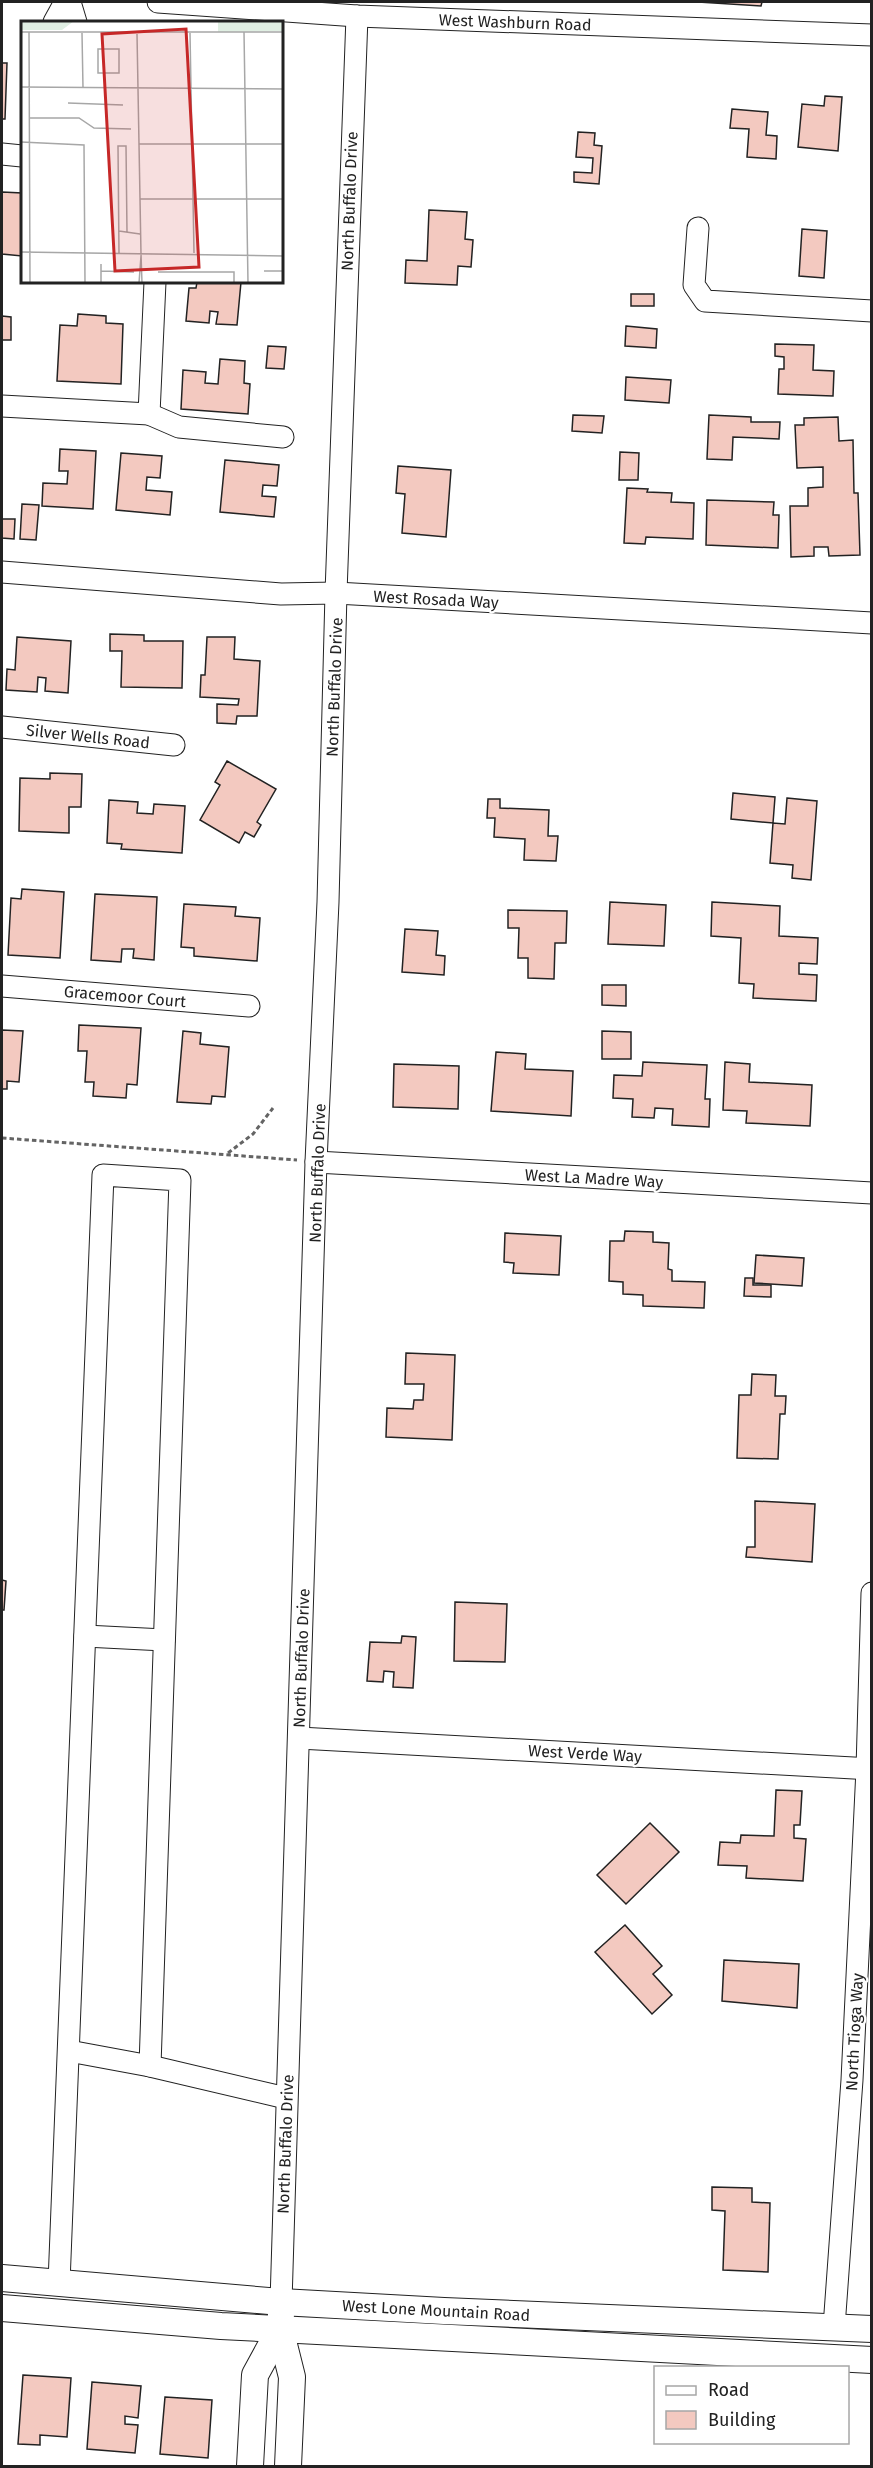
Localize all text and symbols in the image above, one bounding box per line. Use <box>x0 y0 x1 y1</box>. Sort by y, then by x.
street label: West Washburn Road <box>438 10 592 35</box>
inset map <box>21 21 284 284</box>
street label: North Buffalo Drive <box>338 131 361 271</box>
street label: West Rosada Way <box>373 587 499 612</box>
street label: North Buffalo Drive <box>323 617 346 757</box>
street label: Silver Wells Road <box>25 721 151 752</box>
street label: Gracemoor Court <box>63 982 187 1011</box>
street label: North Buffalo Drive <box>306 1103 329 1243</box>
street label: West La Madre Way <box>524 1165 664 1192</box>
street label: North Buffalo Drive <box>290 1588 313 1728</box>
street label: West Verde Way <box>528 1741 642 1766</box>
street label: North Tioga Way <box>842 1972 867 2091</box>
street label: North Buffalo Drive <box>274 2074 297 2214</box>
street label: West Lone Mountain Road <box>341 2296 531 2325</box>
legend <box>654 2366 849 2444</box>
text: Road <box>708 2379 750 2401</box>
text: Building <box>708 2409 776 2431</box>

